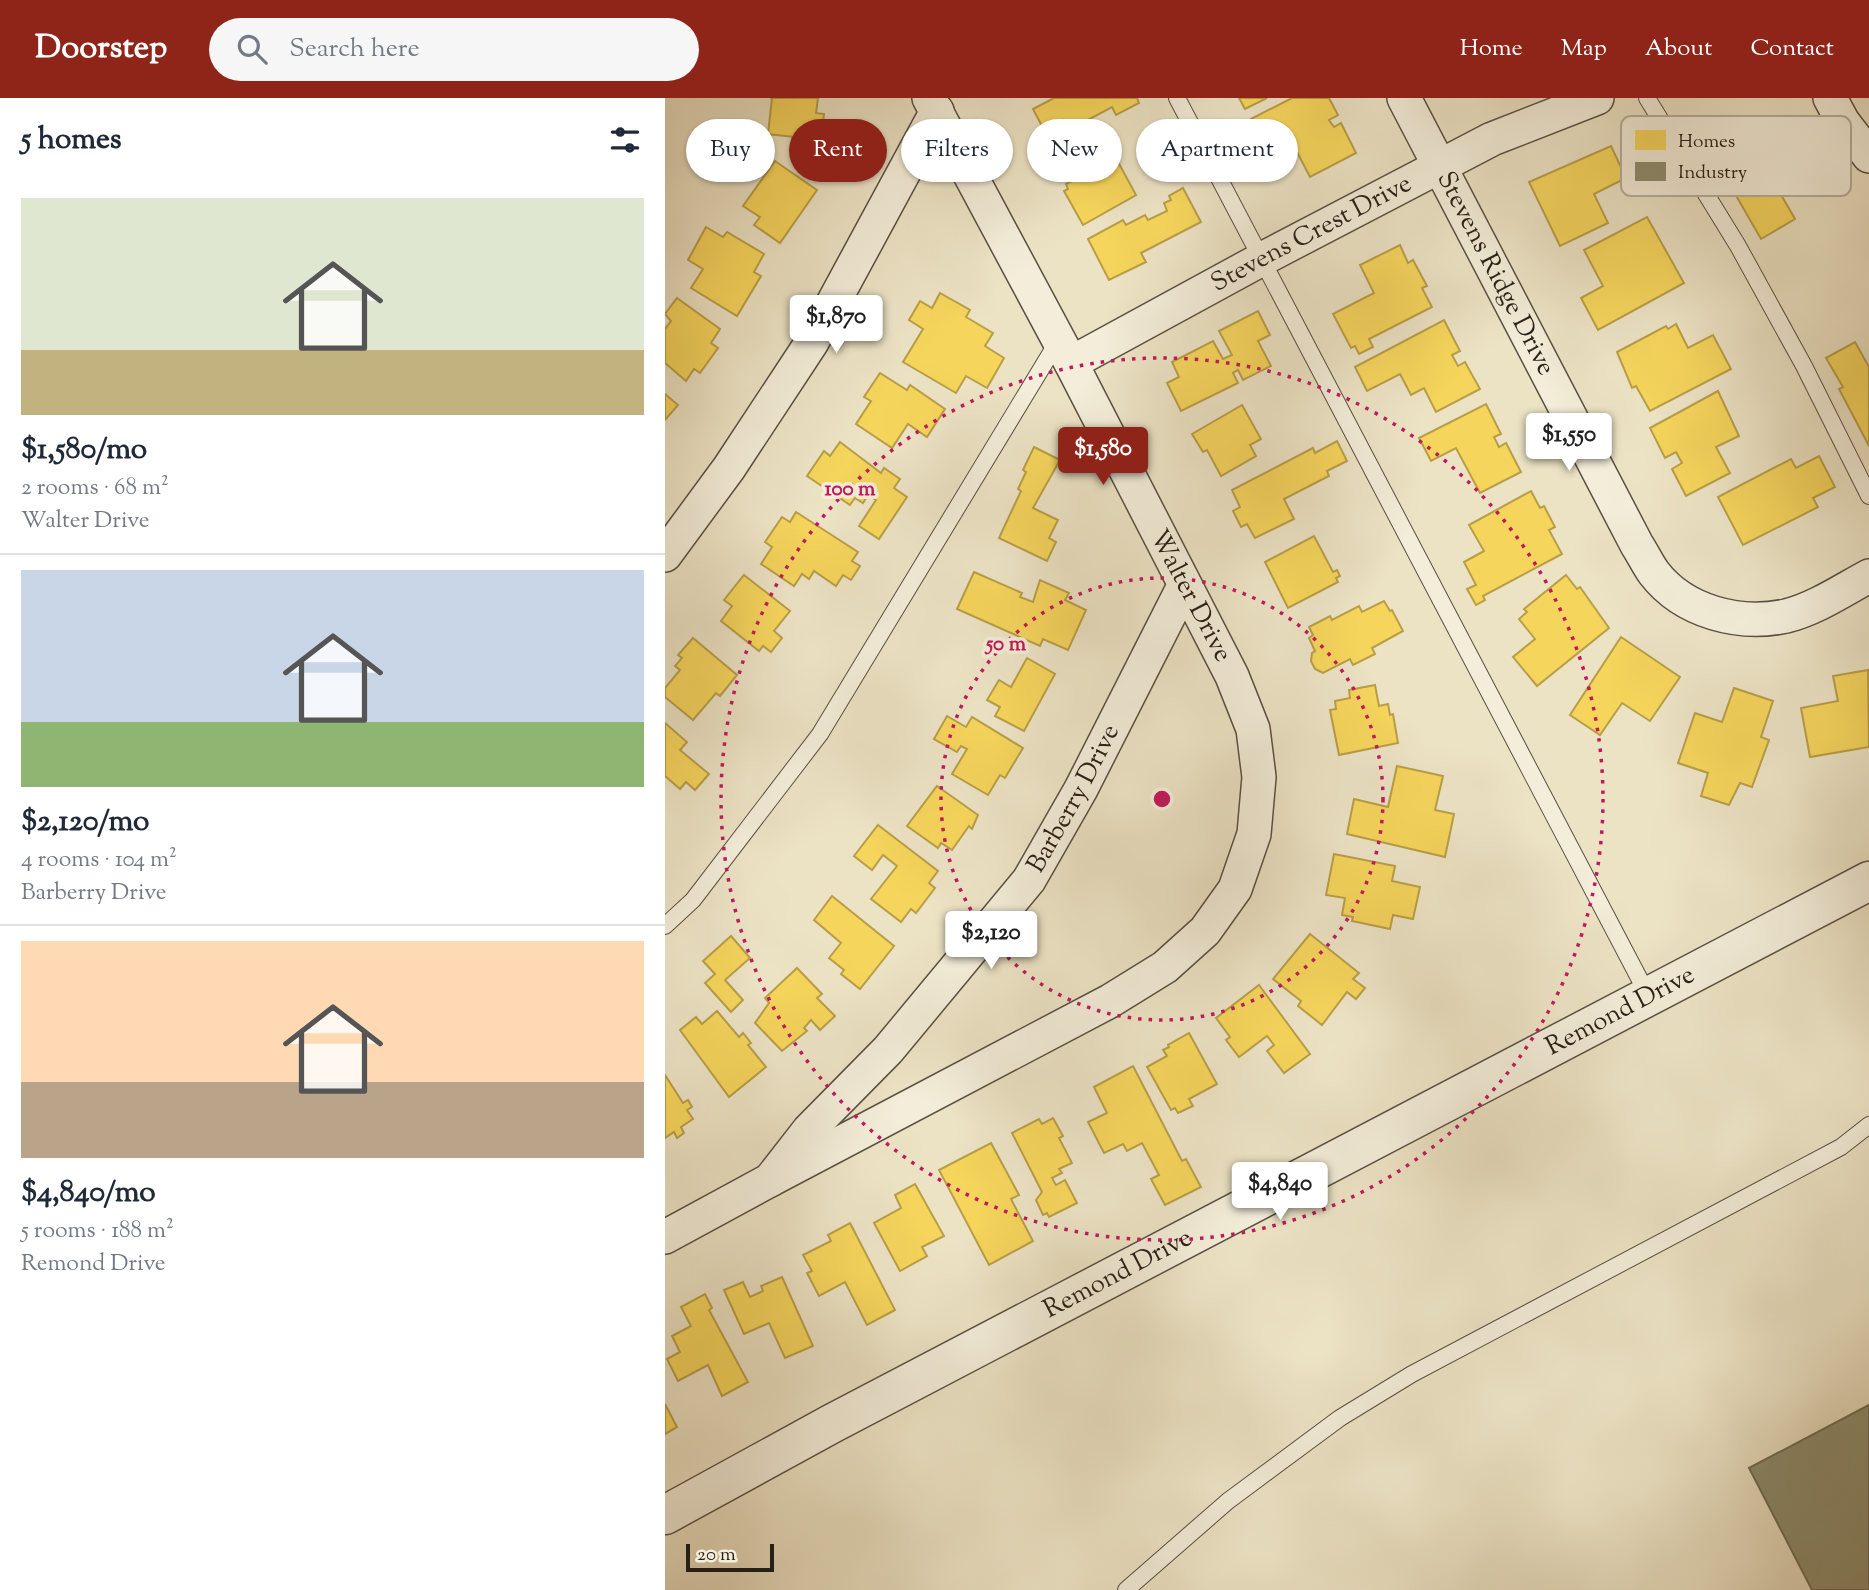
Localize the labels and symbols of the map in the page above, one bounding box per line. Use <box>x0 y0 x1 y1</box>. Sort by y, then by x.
legend <box>1621 116 1851 196</box>
text: Homes <box>1678 129 1735 156</box>
text: Industry <box>1678 160 1748 187</box>
street label: Stevens Ridge Drive <box>1427 165 1564 382</box>
street label: Stevens Crest Drive <box>1204 166 1418 302</box>
pin: $1,870 <box>779 296 893 355</box>
pin: $1,550 <box>1512 414 1626 473</box>
pin: $1,580 <box>1046 428 1160 487</box>
text: 100 m <box>825 475 876 505</box>
street label: Walter Drive <box>1140 523 1240 669</box>
text: 50 m <box>984 630 1027 660</box>
street label: Barberry Drive <box>1018 718 1129 880</box>
centre of rings <box>1150 787 1174 811</box>
pin: $2,120 <box>934 912 1048 971</box>
street label: Remond Drive <box>1539 957 1701 1065</box>
pin: $4,840 <box>1223 1162 1337 1222</box>
street label: Remond Drive <box>1037 1220 1199 1328</box>
scale bar <box>686 1541 773 1573</box>

